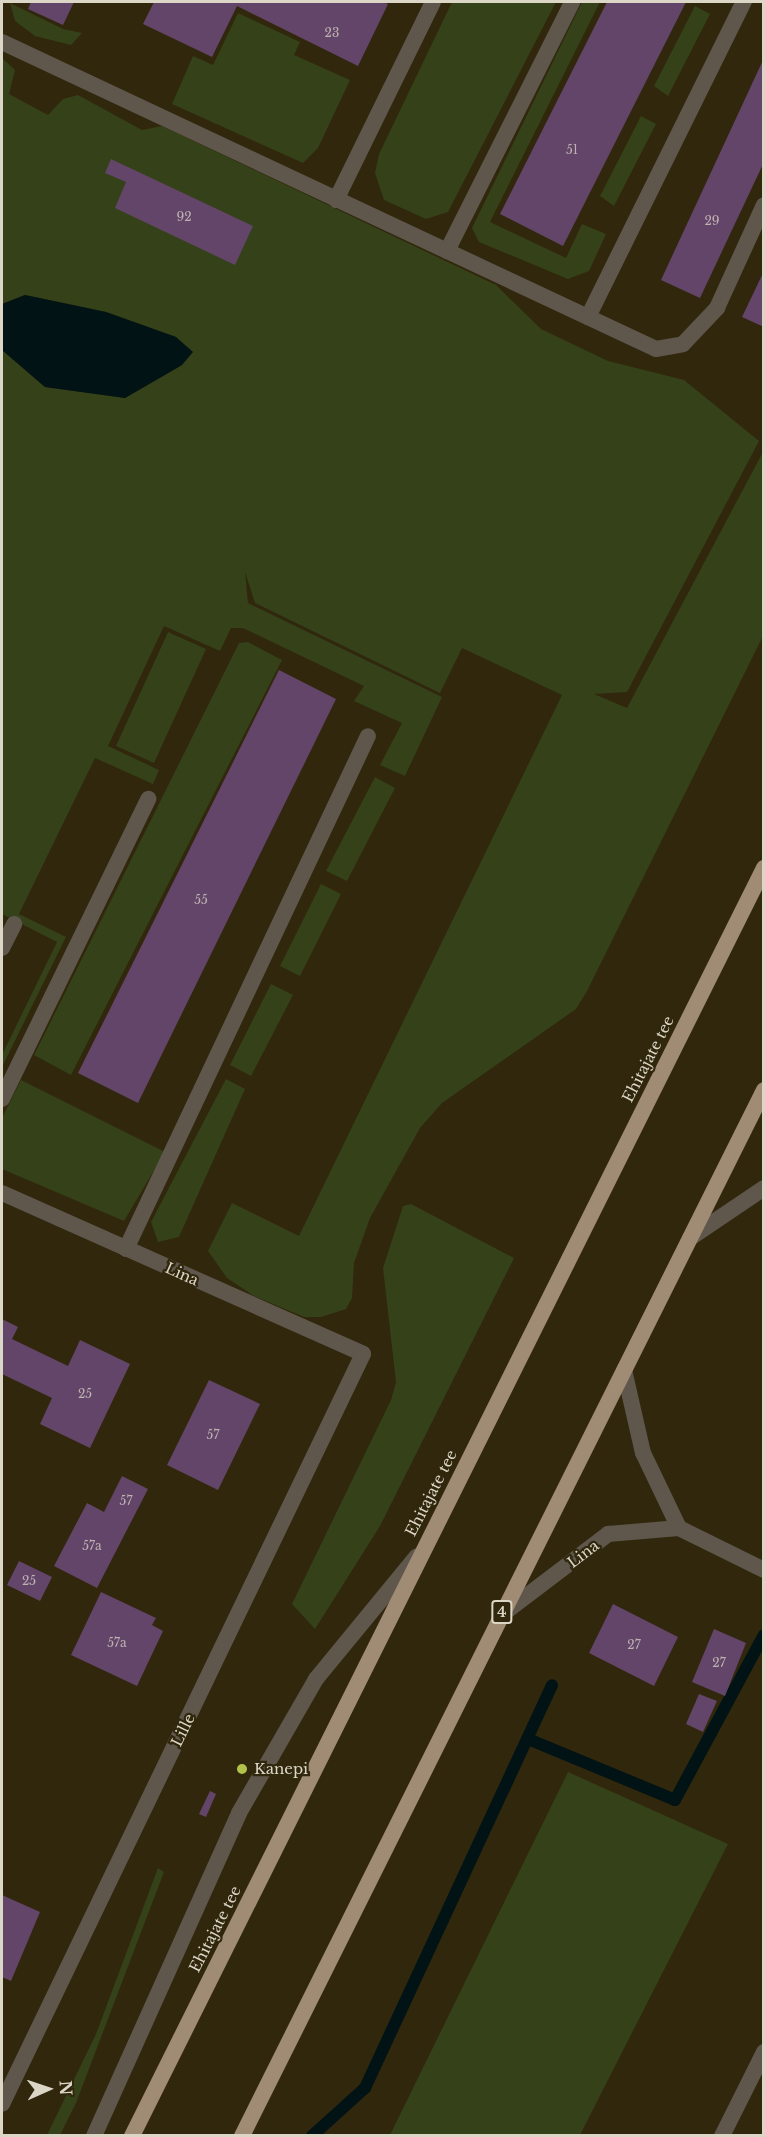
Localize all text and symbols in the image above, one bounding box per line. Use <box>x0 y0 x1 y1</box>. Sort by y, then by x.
house number: 23 <box>325 26 339 40</box>
house number: 51 <box>566 143 578 157</box>
house number: 92 <box>176 210 192 224</box>
house number: 29 <box>704 214 720 228</box>
house number: 55 <box>194 893 208 907</box>
street label: Ehitajate tee <box>619 1013 677 1105</box>
street label: Lina <box>163 1259 201 1289</box>
house number: 25 <box>78 1387 92 1401</box>
house number: 57 <box>207 1428 219 1442</box>
street label: Ehitajate tee <box>402 1447 460 1539</box>
house number: 57 <box>120 1494 132 1508</box>
street label: Lina <box>564 1536 602 1572</box>
house number: 57a <box>82 1539 102 1553</box>
house number: 25 <box>22 1574 36 1588</box>
road number: 4 <box>490 1601 514 1623</box>
house number: 57a <box>107 1636 127 1650</box>
house number: 27 <box>627 1638 641 1652</box>
house number: 27 <box>712 1656 726 1670</box>
street label: Lille <box>167 1711 199 1749</box>
place label: Kanepi <box>254 1760 308 1778</box>
marker: Kanepi <box>235 1762 249 1776</box>
street label: Ehitajate tee <box>186 1883 244 1975</box>
north arrow <box>18 2059 78 2119</box>
text: N <box>56 2080 76 2096</box>

